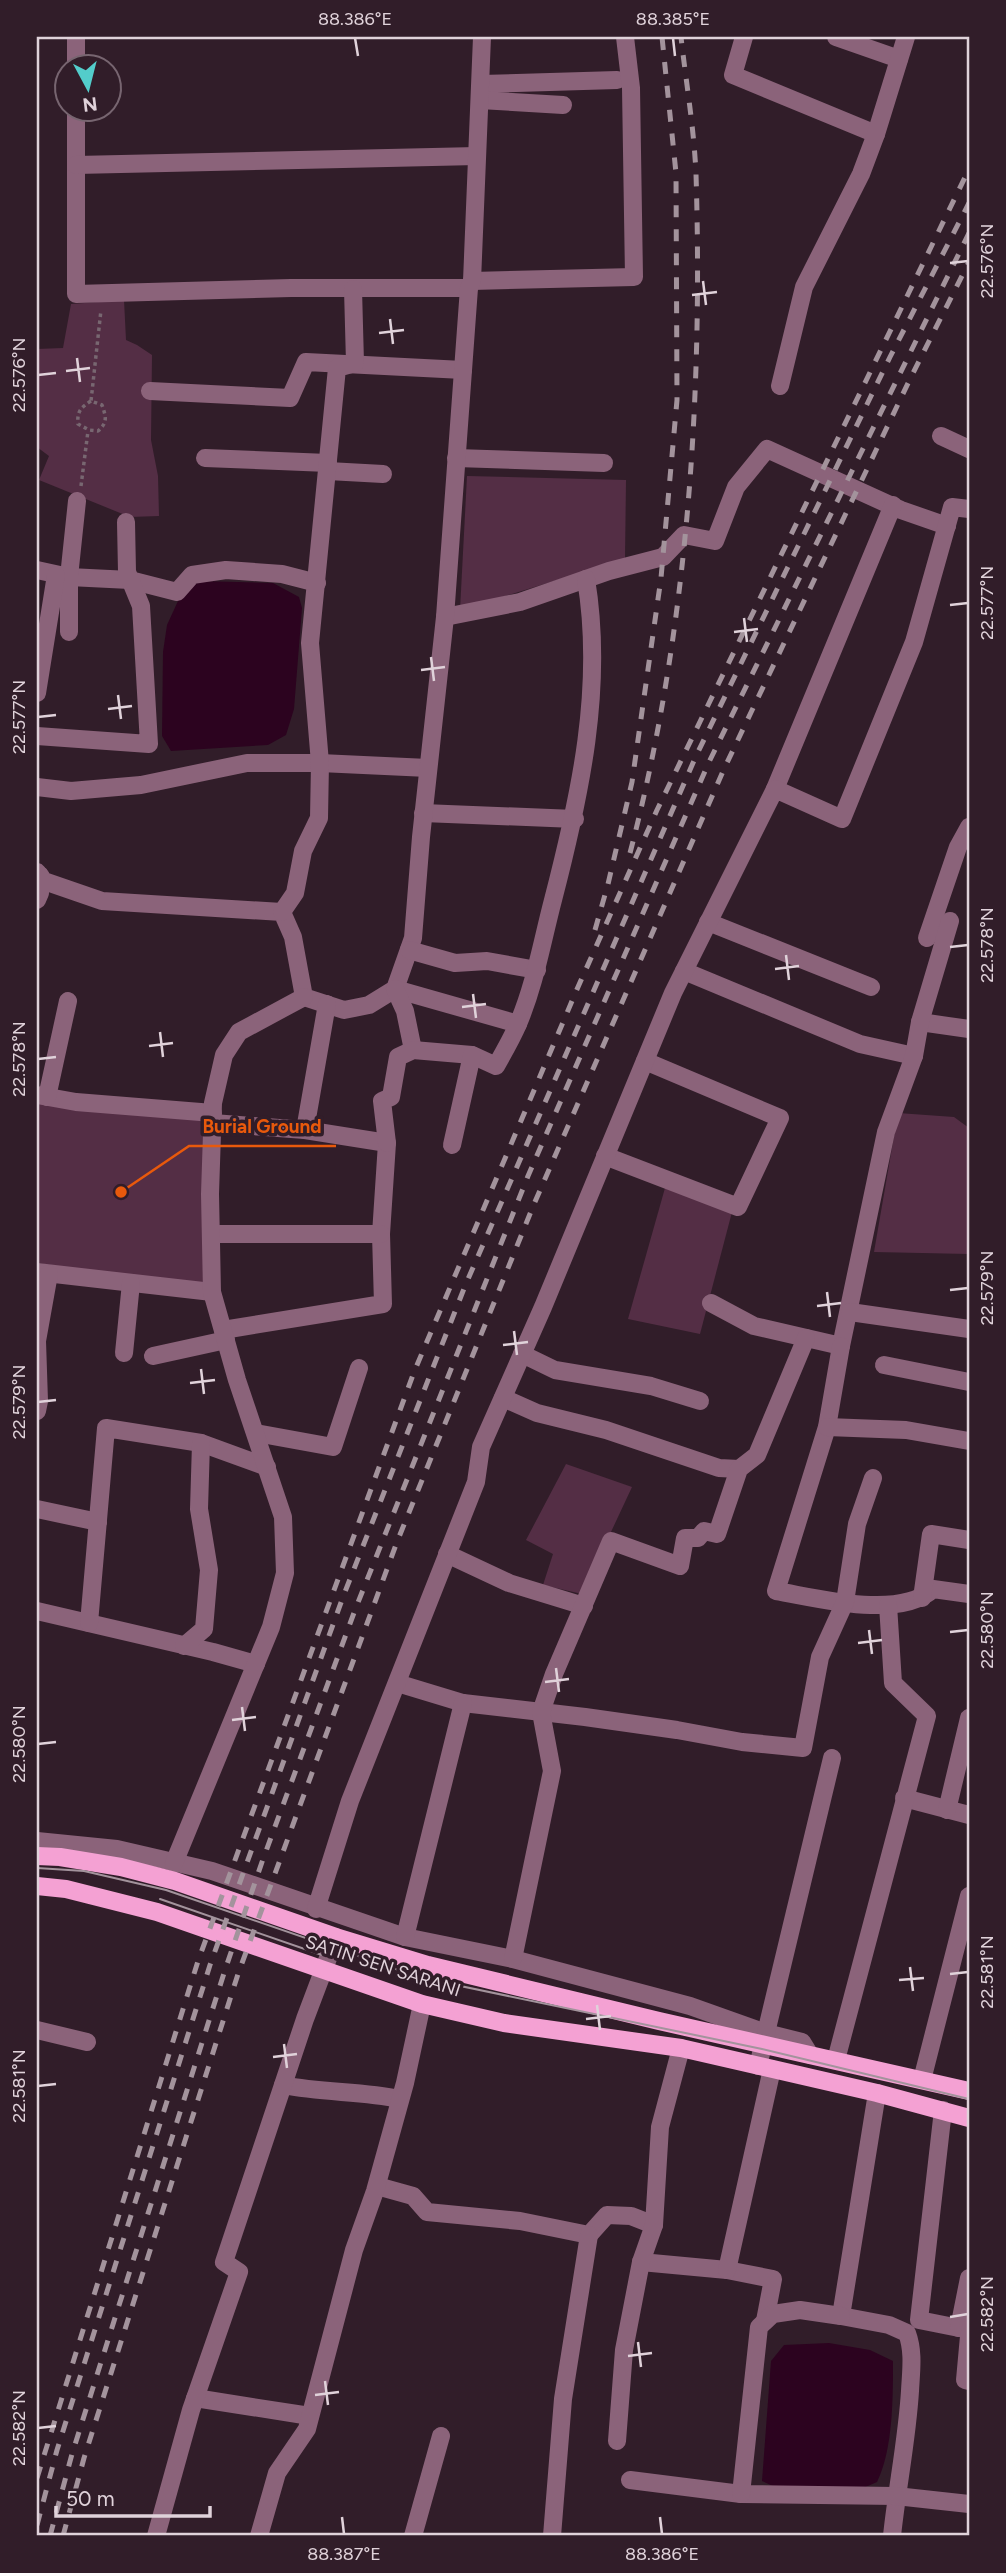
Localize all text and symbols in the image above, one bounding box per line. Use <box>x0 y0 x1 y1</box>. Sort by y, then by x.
text: 88.386°E <box>318 8 392 30</box>
text: 88.385°E <box>636 8 710 30</box>
north arrow <box>52 52 122 122</box>
text: N <box>81 92 99 117</box>
text: 22.576°N <box>976 224 998 298</box>
text: 22.576°N <box>8 338 30 412</box>
text: 22.577°N <box>976 566 998 640</box>
text: 22.577°N <box>8 680 30 754</box>
text: 22.578°N <box>976 907 998 983</box>
text: 22.578°N <box>8 1021 30 1097</box>
callout: Burial Ground <box>189 1106 336 1146</box>
text: Burial Ground <box>202 1115 322 1138</box>
text: 22.579°N <box>976 1251 998 1325</box>
text: 22.579°N <box>8 1365 30 1439</box>
text: 22.580°N <box>976 1591 998 1669</box>
text: 22.580°N <box>8 1705 30 1783</box>
street label: SATIN SEN SARANI <box>303 1931 463 2001</box>
text: 22.581°N <box>976 1935 998 2009</box>
text: 22.581°N <box>8 2049 30 2123</box>
text: 22.582°N <box>976 2276 998 2352</box>
text: 22.582°N <box>8 2390 30 2466</box>
scale bar <box>56 2475 210 2519</box>
text: 50 m <box>66 2486 115 2511</box>
text: 88.387°E <box>307 2543 381 2565</box>
text: 88.386°E <box>625 2543 699 2565</box>

